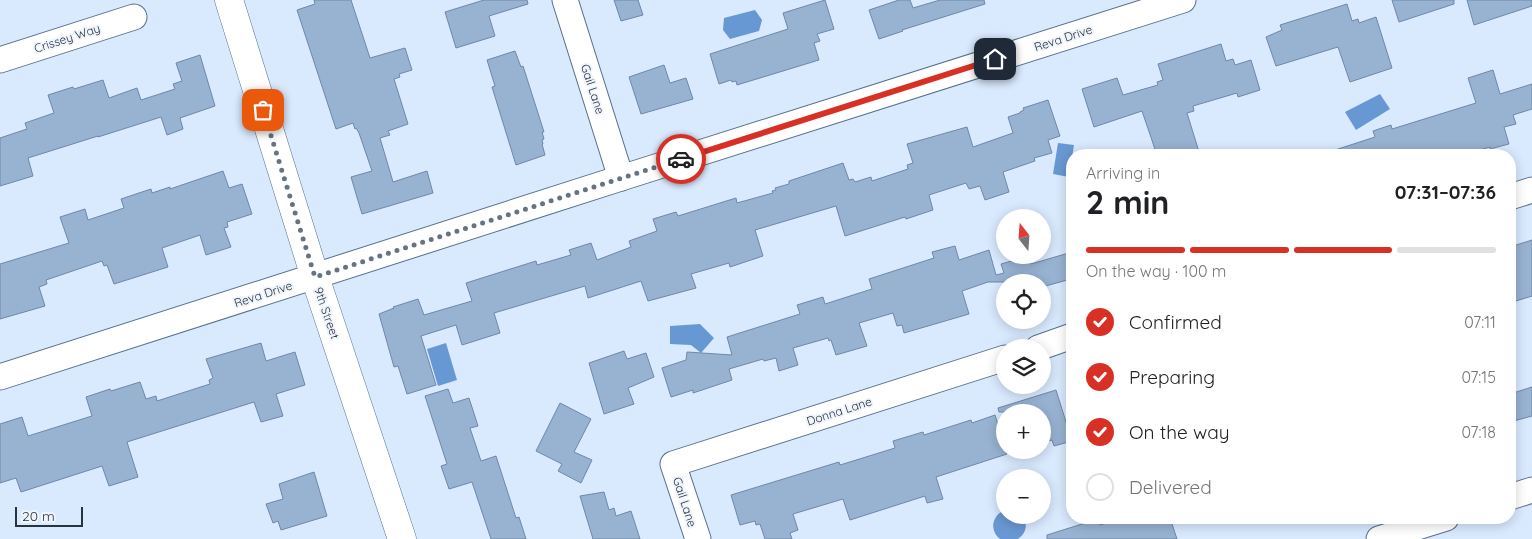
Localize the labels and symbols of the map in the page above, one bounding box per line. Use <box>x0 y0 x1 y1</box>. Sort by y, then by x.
street label: Crissey Way <box>32 20 102 56</box>
street label: Reva Drive <box>1032 21 1094 54</box>
pin <box>974 38 1016 80</box>
street label: Gail Lane <box>578 62 608 116</box>
pin <box>242 89 284 131</box>
courier <box>656 134 706 184</box>
north arrow <box>996 209 1051 264</box>
street label: Reva Drive <box>232 277 294 310</box>
street label: 9th Street <box>311 285 343 341</box>
street label: Donna Lane <box>804 393 874 429</box>
street label: Gail Lane <box>670 475 700 529</box>
scale bar <box>15 504 82 527</box>

